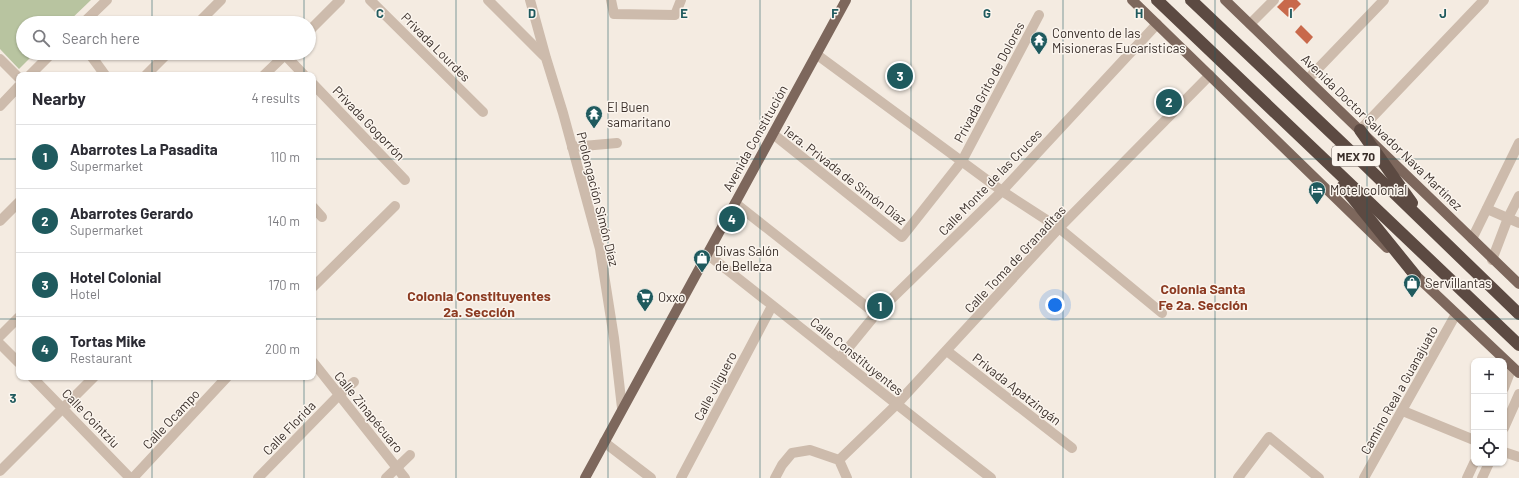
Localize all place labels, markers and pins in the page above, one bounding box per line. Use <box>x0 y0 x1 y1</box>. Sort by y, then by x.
place label: Convento de las Misioneras Eucaristicas <box>1052 25 1186 56</box>
temple icon: Convento de las Misioneras Eucaristicas <box>1029 30 1049 55</box>
pin: 3 <box>887 61 913 91</box>
pin: 2 <box>1156 87 1182 117</box>
place label: El Buen samaritano <box>607 99 671 130</box>
temple icon: El Buen samaritano <box>584 104 604 129</box>
hotel icon: Motel colonial <box>1307 180 1327 205</box>
place label: Motel colonial <box>1330 182 1407 198</box>
pin: 4 <box>719 204 745 234</box>
place label: Divas Salón de Belleza <box>715 243 779 274</box>
shop icon: Divas Salón de Belleza <box>692 248 712 273</box>
shop icon: Servillantas <box>1402 273 1422 298</box>
place label: Servillantas <box>1425 275 1491 291</box>
supermarket icon: Oxxo <box>635 287 655 312</box>
place label: Oxxo <box>658 289 685 305</box>
pin: 1 <box>867 291 893 321</box>

